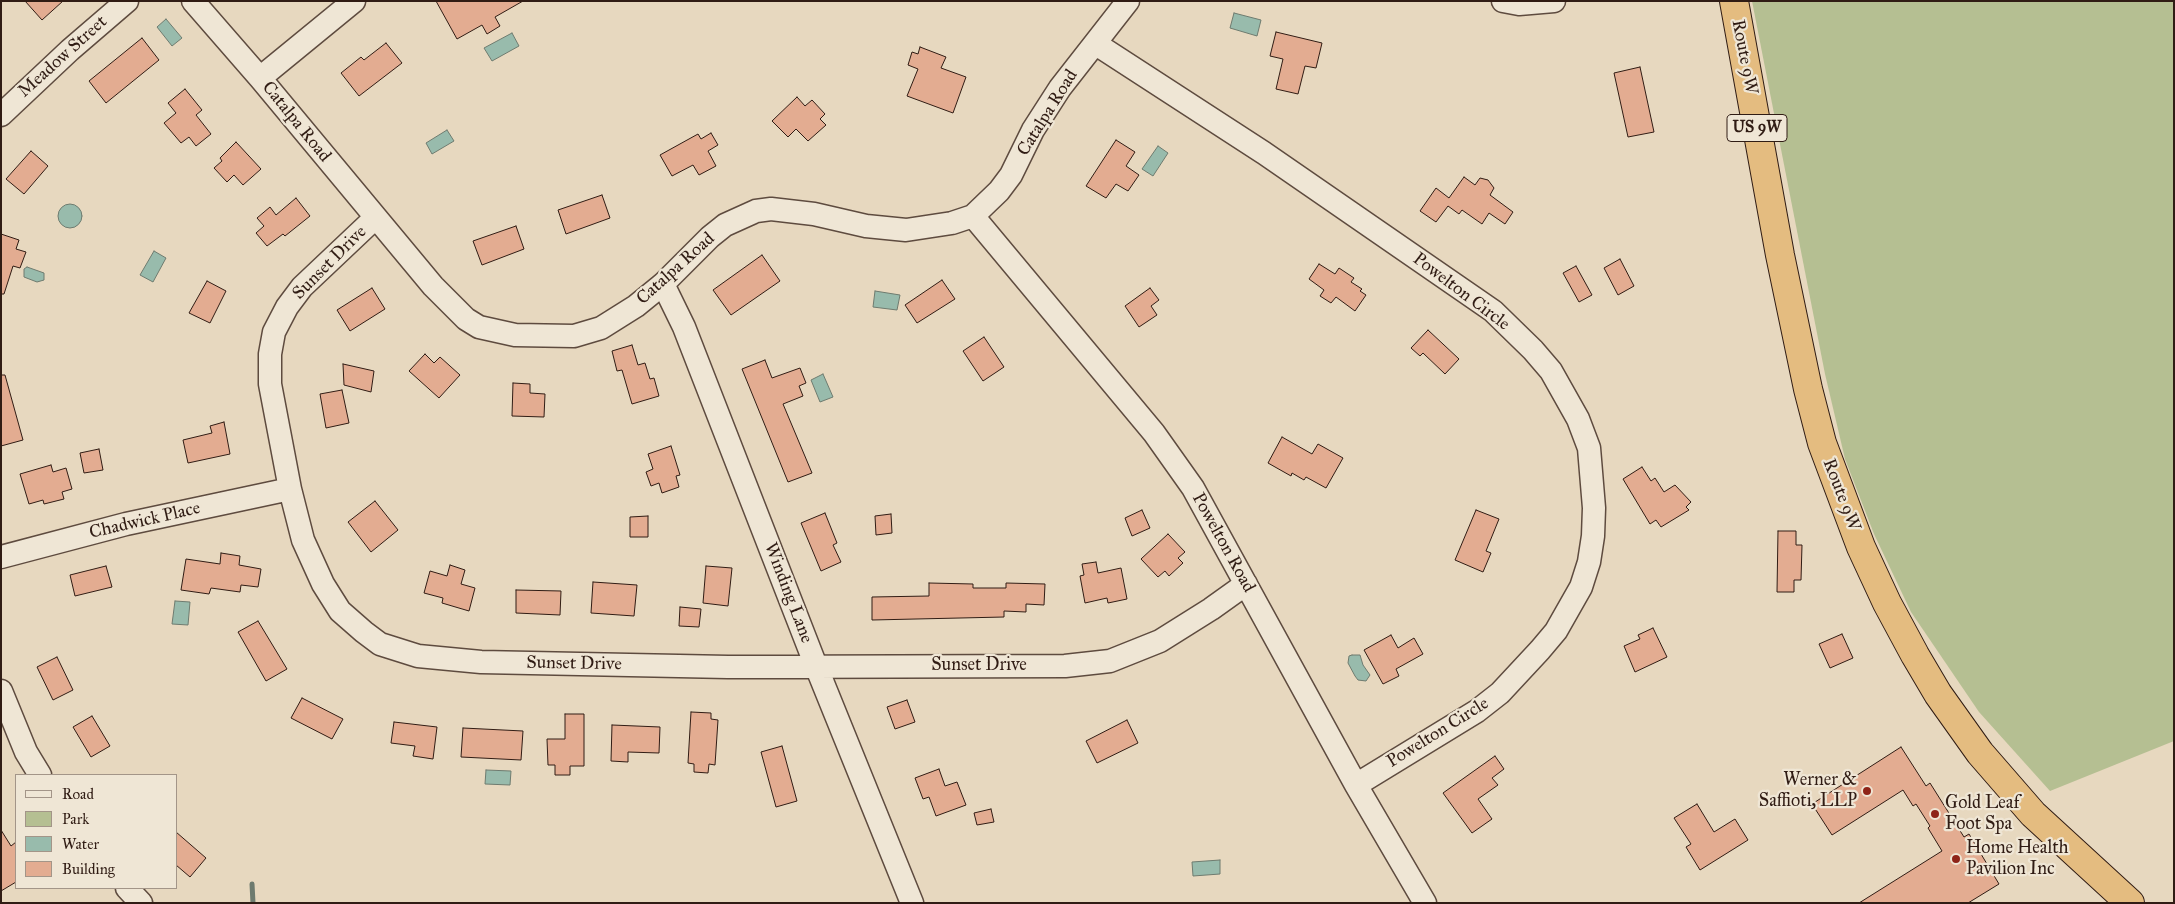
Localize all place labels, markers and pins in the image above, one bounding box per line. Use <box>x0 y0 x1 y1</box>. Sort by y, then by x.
place label: Werner & Saffioti, LLP <box>1759 770 1857 812</box>
marker: Werner & Saffioti, LLP <box>1861 785 1873 797</box>
place label: Gold Leaf Foot Spa <box>1945 793 2019 836</box>
marker: Gold Leaf Foot Spa <box>1929 808 1941 820</box>
place label: Home Health Pavilion Inc <box>1966 838 2069 881</box>
marker: Home Health Pavilion Inc <box>1950 853 1962 865</box>

